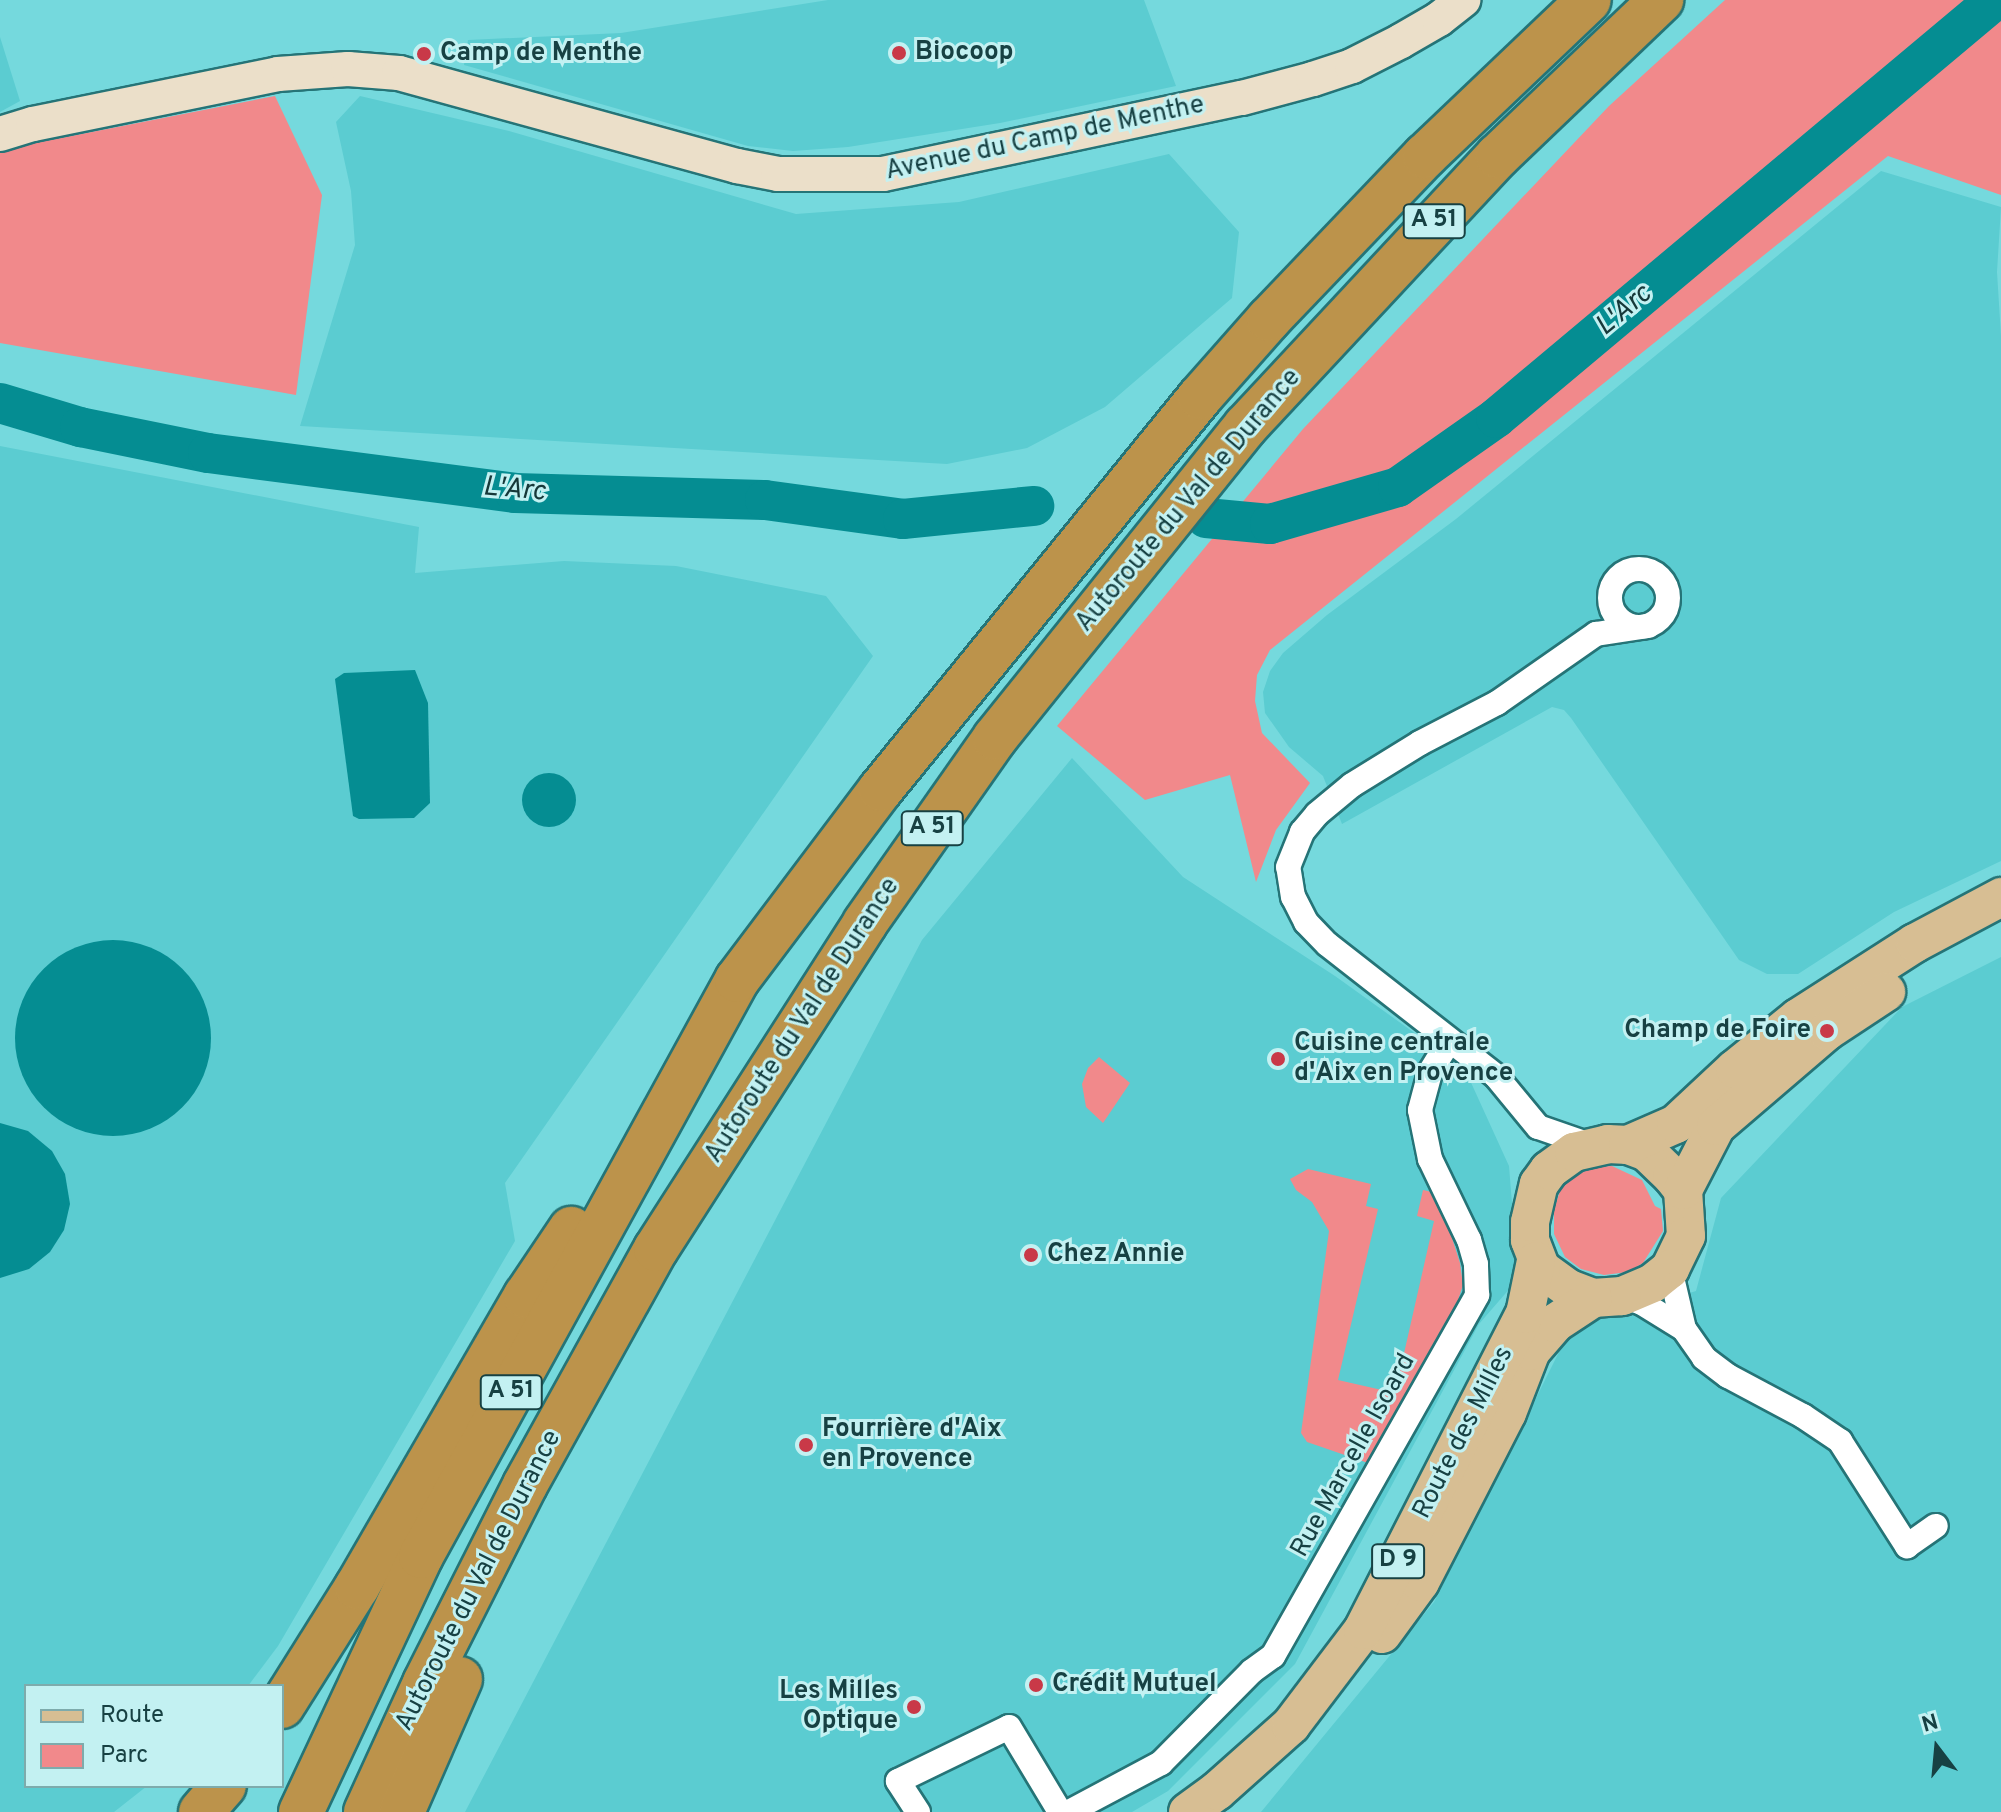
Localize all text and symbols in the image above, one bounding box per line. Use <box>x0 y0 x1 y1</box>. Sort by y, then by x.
place label: Biocoop <box>915 37 1014 69</box>
place label: Camp de Menthe <box>440 38 642 70</box>
marker: Biocoop <box>890 44 908 62</box>
marker: Camp de Menthe <box>415 45 433 63</box>
street label: Avenue du Camp de Menthe <box>883 90 1207 188</box>
road number: A 51 <box>1402 201 1466 241</box>
water label: L'Arc <box>1589 278 1659 344</box>
street label: Autoroute du Val de Durance <box>1070 363 1308 639</box>
water label: L'Arc <box>481 471 547 509</box>
road number: A 51 <box>900 808 964 848</box>
street label: Autoroute du Val de Durance <box>699 872 907 1170</box>
place label: Champ de Foire <box>1624 1015 1811 1047</box>
marker: Champ de Foire <box>1818 1022 1836 1040</box>
place label: Cuisine centrale d'Aix en Provence <box>1294 1028 1513 1090</box>
marker: Cuisine centrale d'Aix en Provence <box>1269 1050 1287 1068</box>
place label: Chez Annie <box>1047 1239 1185 1271</box>
marker: Chez Annie <box>1022 1246 1040 1264</box>
street label: Route des Milles <box>1407 1342 1521 1524</box>
street label: Rue Marcelle Isoard <box>1285 1349 1423 1563</box>
road number: A 51 <box>479 1372 543 1412</box>
place label: Fourrière d'Aix en Provence <box>822 1414 1002 1476</box>
street label: Autoroute du Val de Durance <box>389 1425 569 1737</box>
marker: Fourrière d'Aix en Provence <box>797 1436 815 1454</box>
road number: D 9 <box>1370 1541 1426 1581</box>
place label: Crédit Mutuel <box>1052 1669 1216 1701</box>
place label: Les Milles Optique <box>779 1676 898 1738</box>
marker: Crédit Mutuel <box>1027 1676 1045 1694</box>
legend <box>24 1684 284 1788</box>
marker: Les Milles Optique <box>905 1698 923 1716</box>
text: Route <box>100 1701 164 1731</box>
north arrow <box>1897 1708 1977 1788</box>
text: N <box>1919 1709 1942 1740</box>
text: Parc <box>100 1741 148 1771</box>

